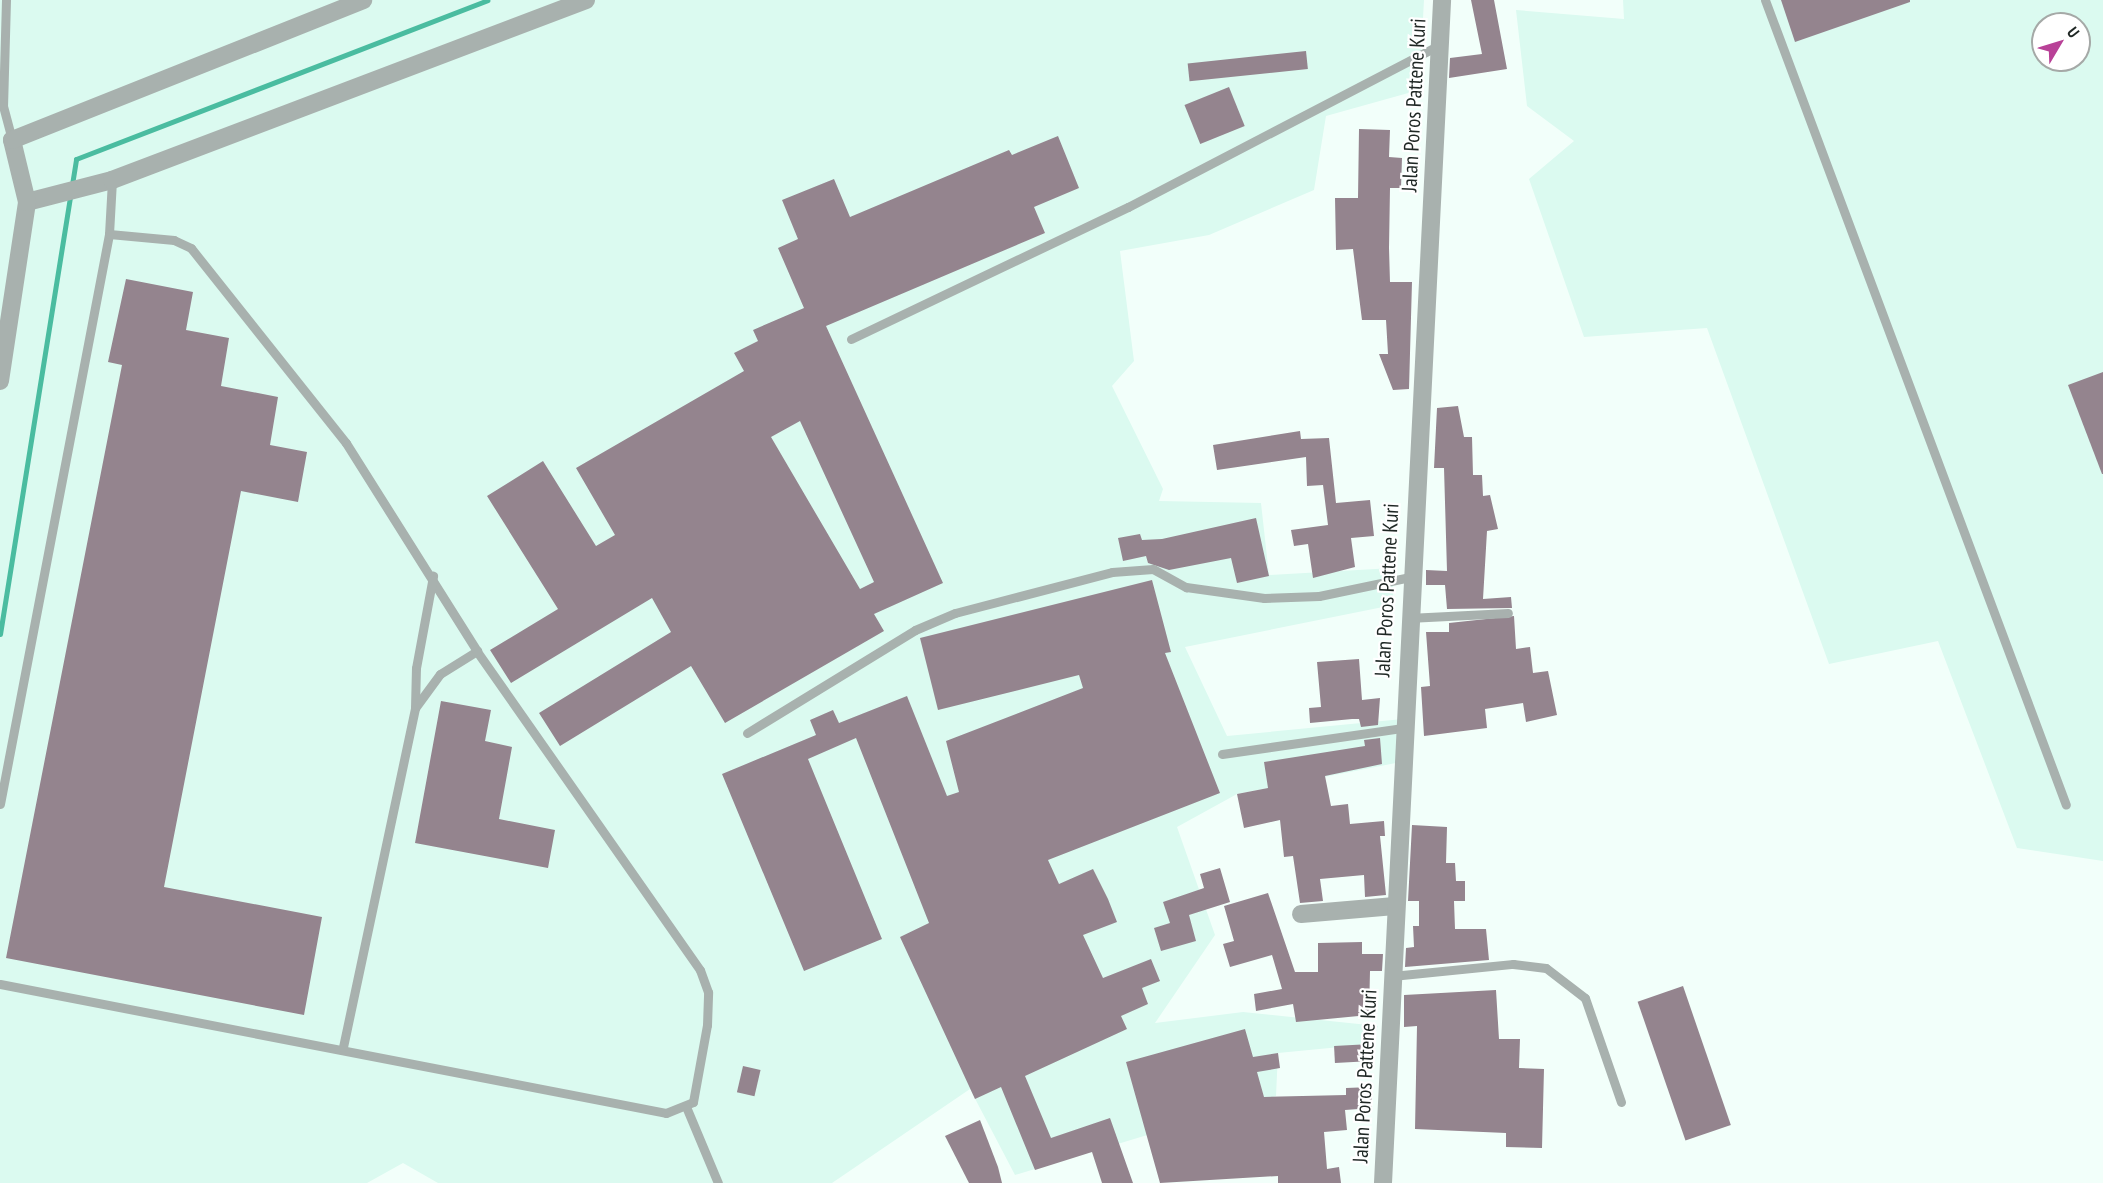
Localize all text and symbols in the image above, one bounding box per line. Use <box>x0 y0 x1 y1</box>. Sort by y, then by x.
north arrow <box>2031 12 2091 72</box>
street label: Jalan Poros Pattene Kuri <box>1397 18 1431 192</box>
text: U <box>2063 23 2084 42</box>
street label: Jalan Poros Pattene Kuri <box>1370 503 1404 677</box>
street label: Jalan Poros Pattene Kuri <box>1348 989 1382 1163</box>

